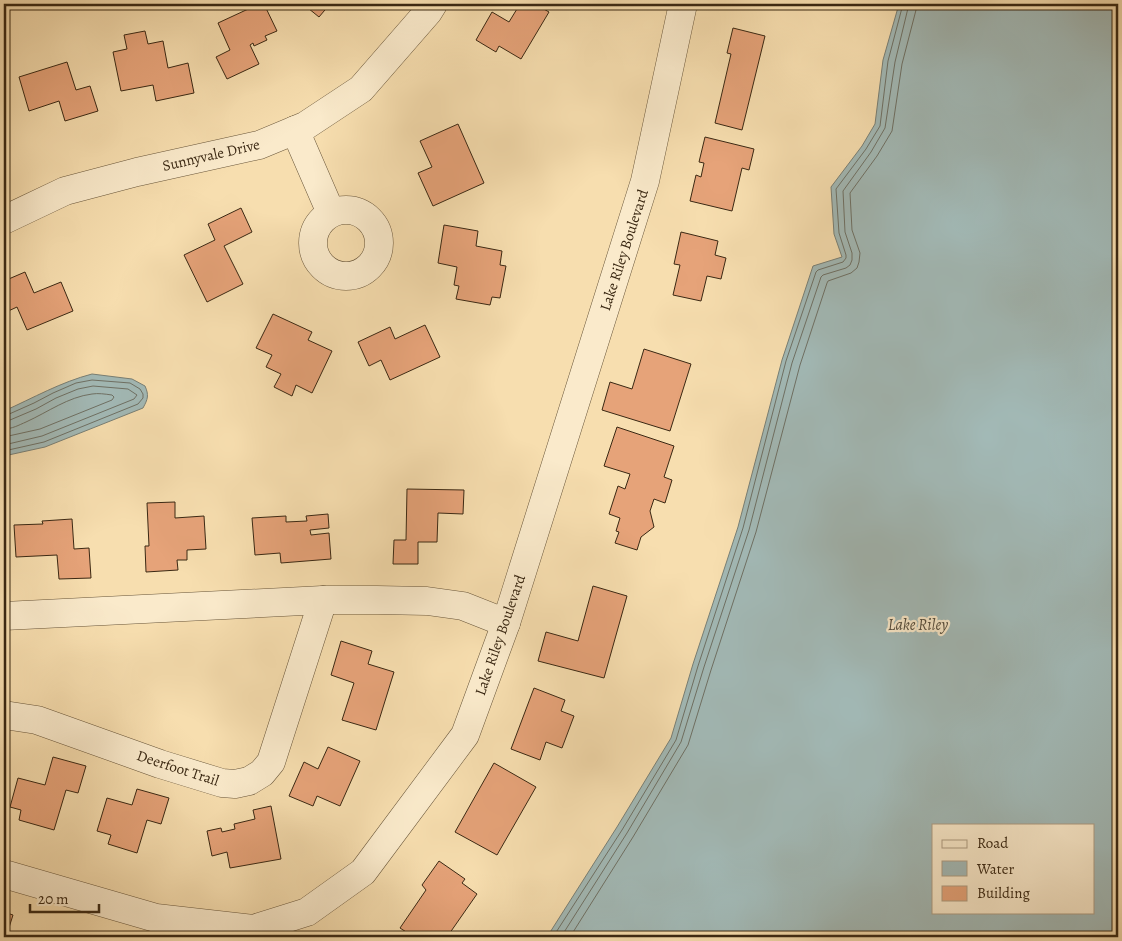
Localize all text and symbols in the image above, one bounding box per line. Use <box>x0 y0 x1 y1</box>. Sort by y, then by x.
street label: Sunnyvale Drive <box>160 134 262 176</box>
street label: Lake Riley Boulevard <box>595 186 653 313</box>
street label: Lake Riley Boulevard <box>470 571 530 698</box>
water label: Lake Riley <box>888 614 948 636</box>
street label: Deerfoot Trail <box>134 745 222 791</box>
legend <box>932 824 1094 914</box>
text: Road <box>977 833 1009 853</box>
text: Water <box>976 859 1014 879</box>
scale bar <box>30 881 99 913</box>
text: Building <box>977 883 1030 903</box>
text: 20 m <box>38 889 69 909</box>

